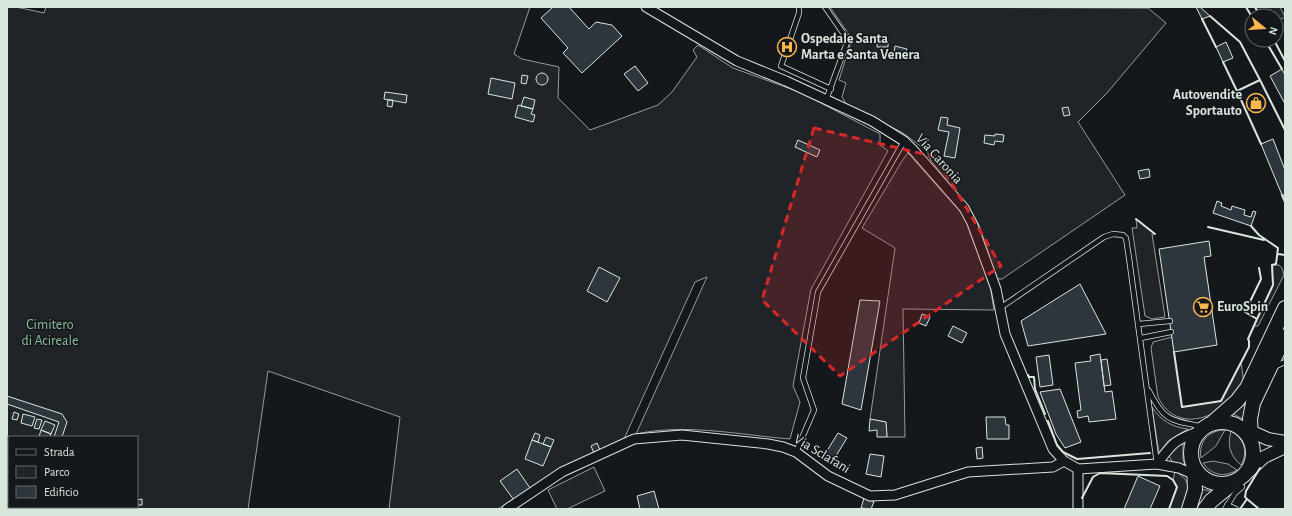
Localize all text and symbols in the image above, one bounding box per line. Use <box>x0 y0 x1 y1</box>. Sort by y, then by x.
north arrow <box>1244 8 1284 48</box>
text: N <box>1267 26 1279 36</box>
place label: Ospedale Santa Marta e Santa Venera <box>801 32 920 62</box>
hospital icon: Ospedale Santa Marta e Santa Venera <box>776 36 798 58</box>
place label: Autovendite Sportauto <box>1173 88 1242 118</box>
shop icon: Autovendite Sportauto <box>1245 92 1267 114</box>
street label: Via Caronia <box>913 131 965 187</box>
supermarket icon: EuroSpin <box>1192 296 1214 318</box>
place label: EuroSpin <box>1217 300 1268 314</box>
park label: Cimitero di Acireale <box>22 318 78 348</box>
street label: Via Sclafani <box>792 432 852 476</box>
legend <box>8 436 138 508</box>
text: Strada <box>44 446 75 458</box>
text: Parco <box>44 466 70 478</box>
text: Edificio <box>44 486 79 498</box>

